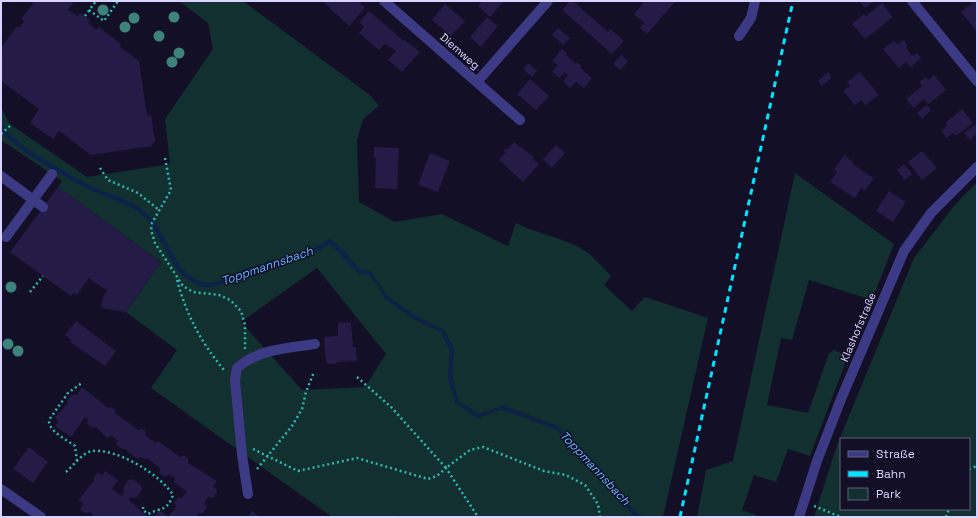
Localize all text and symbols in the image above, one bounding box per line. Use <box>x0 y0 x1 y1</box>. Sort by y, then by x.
street label: Diemweg <box>437 30 483 72</box>
water label: Toppmannsbach <box>219 243 316 289</box>
street label: Klashofstraße <box>837 290 879 364</box>
water label: Toppmannsbach <box>556 427 634 509</box>
legend <box>840 438 970 510</box>
text: Straße <box>876 446 915 462</box>
text: Bahn <box>876 466 906 482</box>
text: Park <box>876 486 901 502</box>

